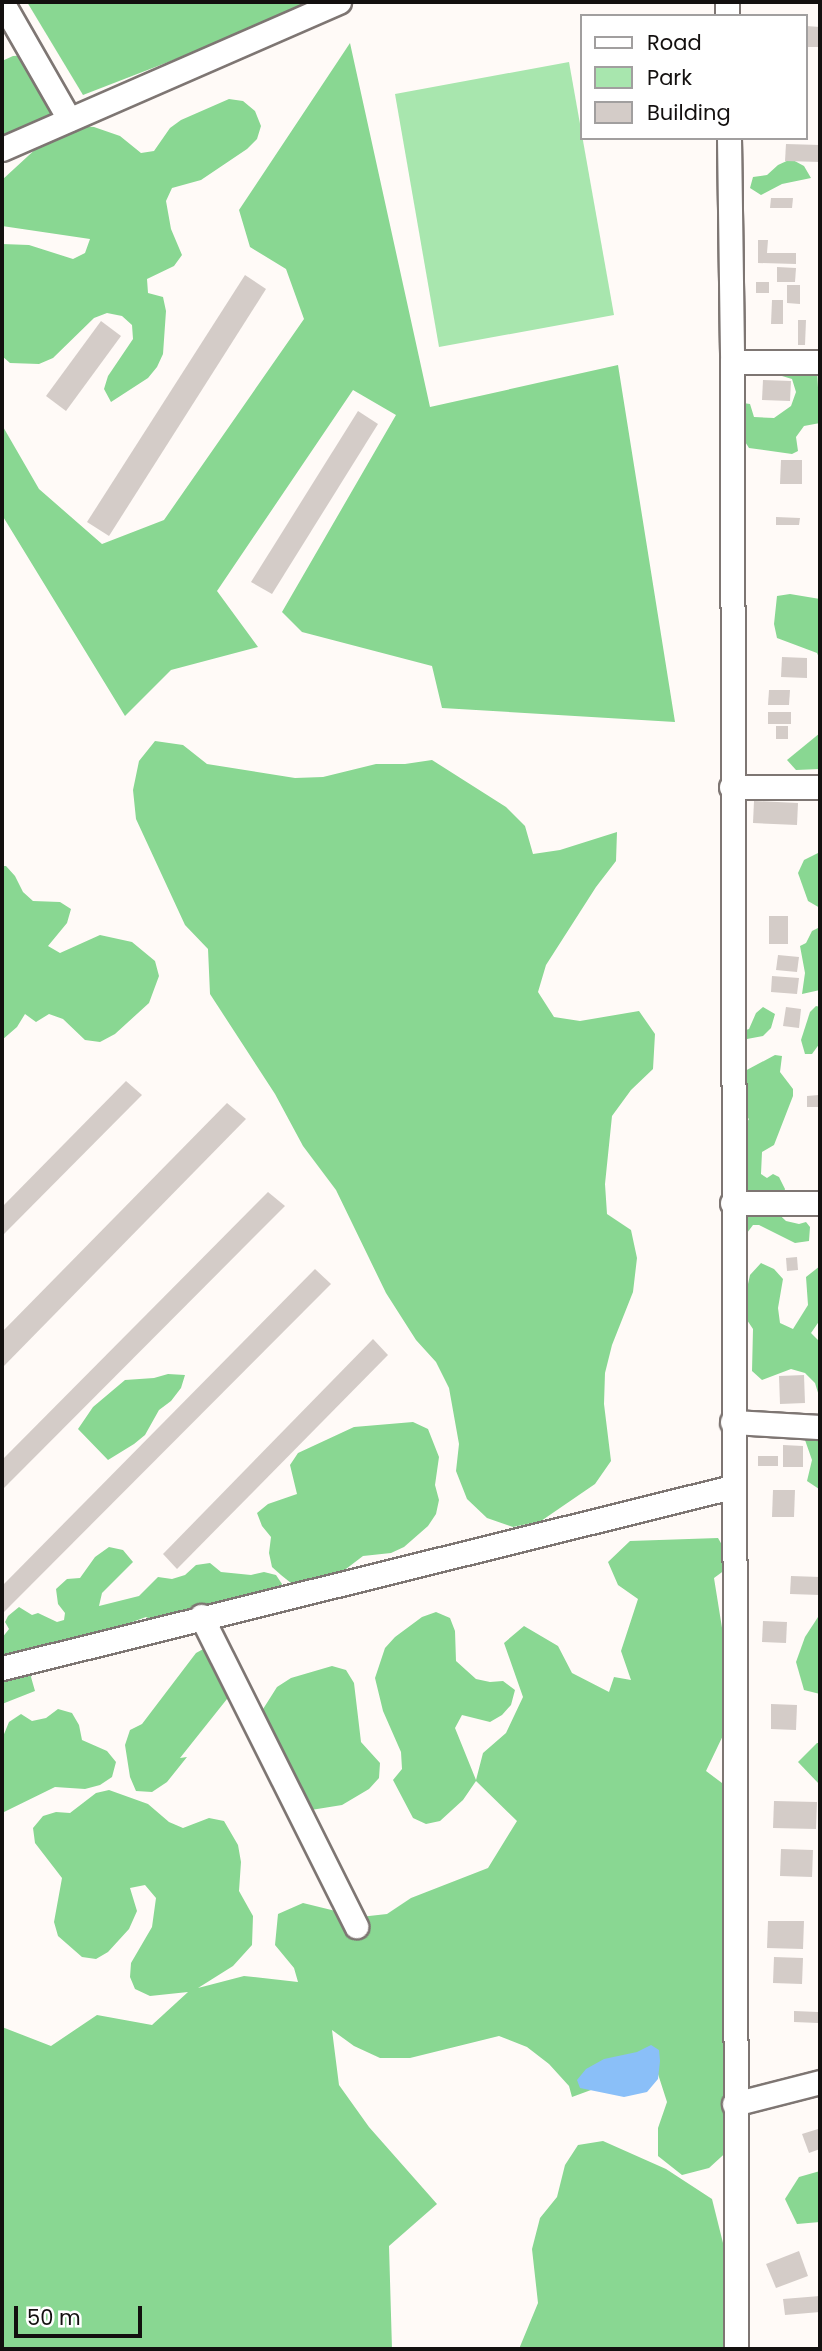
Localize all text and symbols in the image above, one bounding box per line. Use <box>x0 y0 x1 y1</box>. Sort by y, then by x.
legend <box>580 14 808 140</box>
text: Road <box>647 28 702 57</box>
text: Park <box>647 63 692 92</box>
text: Building <box>647 98 731 127</box>
scale bar <box>18 2292 145 2336</box>
text: 50 m <box>27 2303 81 2332</box>

